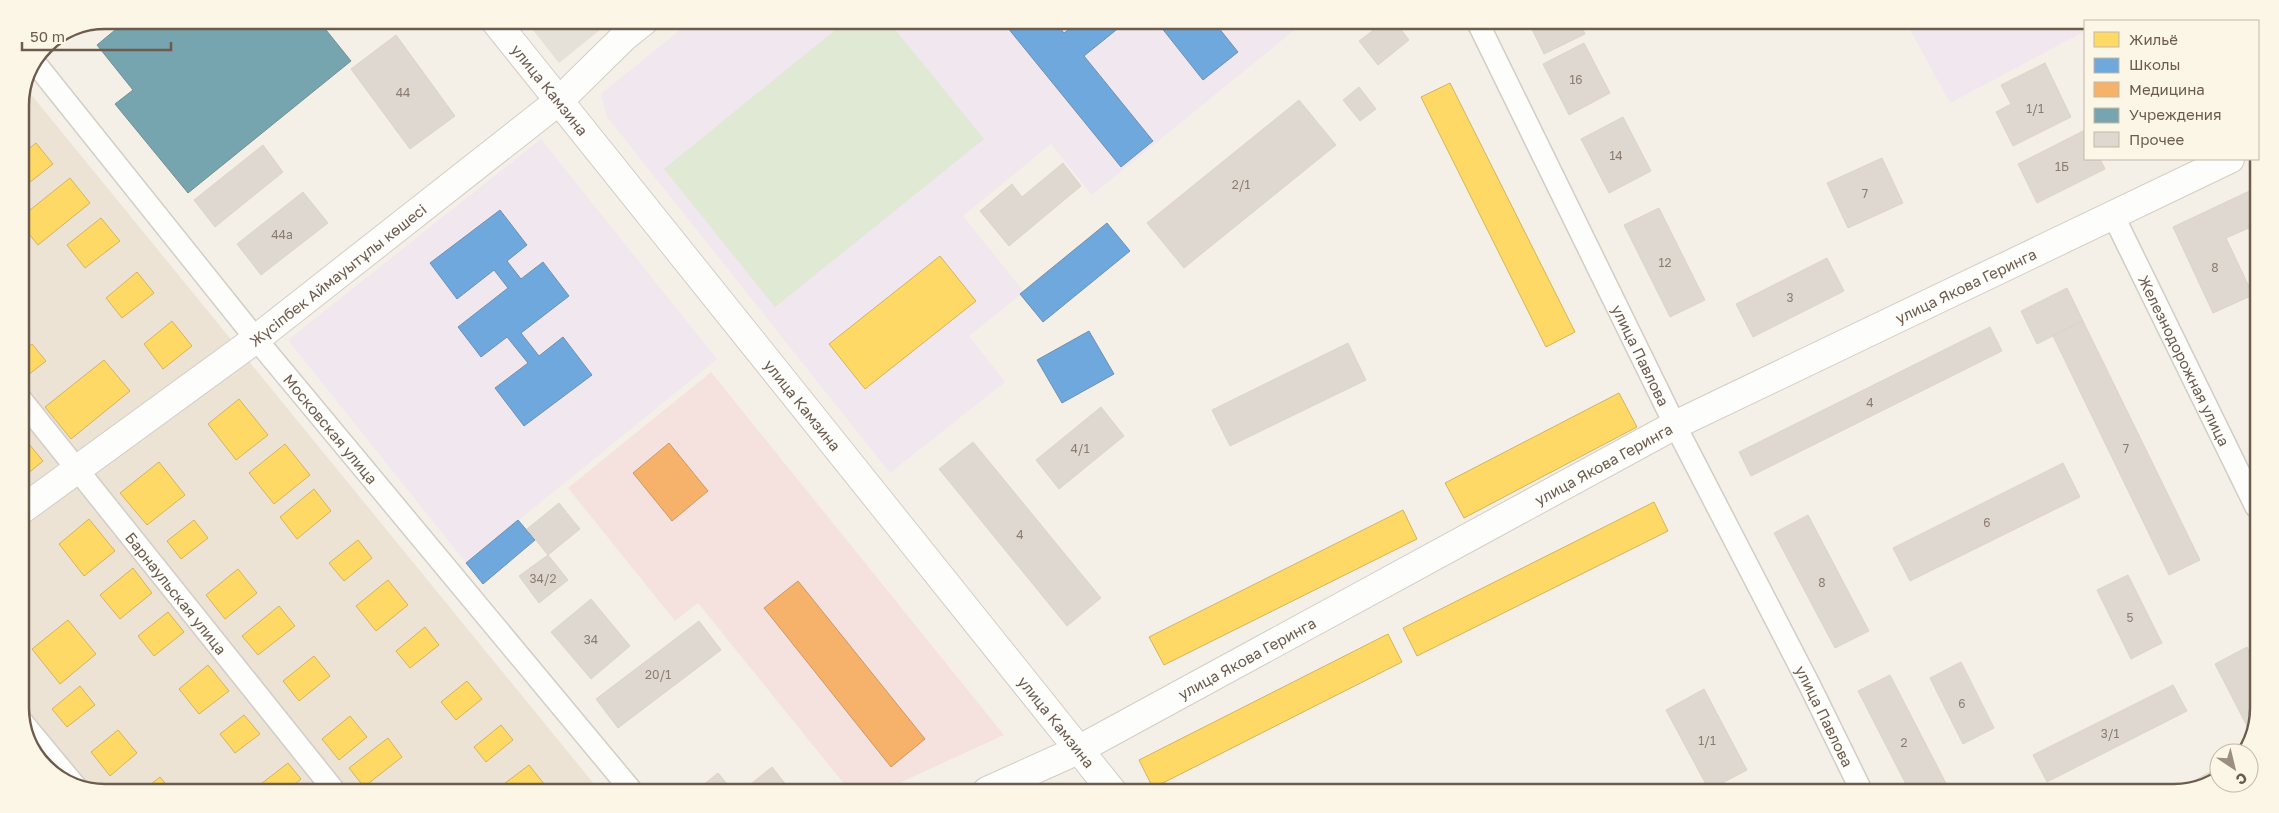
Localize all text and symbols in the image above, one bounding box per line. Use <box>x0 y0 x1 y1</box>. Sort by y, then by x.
scale bar <box>22 20 171 52</box>
legend <box>2084 20 2259 160</box>
text: 50 m <box>30 27 65 45</box>
text: Жильё <box>2129 30 2178 48</box>
street label: улица Камзина <box>508 40 592 139</box>
text: Школы <box>2129 55 2180 73</box>
house number: 16 <box>1569 72 1583 87</box>
text: Медицина <box>2129 80 2205 98</box>
house number: 44 <box>396 85 410 100</box>
house number: 1/1 <box>2026 101 2044 116</box>
text: Учреждения <box>2129 105 2221 123</box>
text: Прочее <box>2129 130 2185 148</box>
house number: 14 <box>1609 148 1623 163</box>
house number: 1Б <box>2055 159 2069 174</box>
house number: 2/1 <box>1232 177 1250 192</box>
house number: 7 <box>1862 186 1868 201</box>
street label: Жүсіпбек Аймауытұлы көшесі <box>246 200 430 350</box>
house number: 44а <box>271 227 293 242</box>
street label: улица Якова Геринга <box>1892 244 2039 327</box>
house number: 12 <box>1659 255 1671 270</box>
house number: 8 <box>2211 260 2219 275</box>
street label: Железнодорожная улица <box>2135 272 2234 449</box>
house number: 3 <box>1786 290 1794 305</box>
street label: улица Павлова <box>1608 302 1673 409</box>
street label: улица Камзина <box>761 356 845 454</box>
street label: Московская улица <box>280 370 382 487</box>
house number: 4 <box>1866 395 1874 410</box>
street label: улица Якова Геринга <box>1531 419 1675 509</box>
house number: 4/1 <box>1071 441 1090 456</box>
house number: 7 <box>2123 441 2129 456</box>
house number: 6 <box>1983 515 1991 530</box>
house number: 4 <box>1016 527 1024 542</box>
street label: Барнаульская улица <box>122 528 231 658</box>
house number: 34/2 <box>529 571 557 586</box>
house number: 8 <box>1818 575 1826 590</box>
house number: 5 <box>2127 610 2134 625</box>
street label: улица Якова Геринга <box>1175 613 1319 703</box>
house number: 34 <box>584 632 598 647</box>
street label: улица Павлова <box>1792 662 1857 770</box>
house number: 20/1 <box>645 667 671 682</box>
street label: улица Камзина <box>1014 672 1099 771</box>
house number: 6 <box>1958 696 1966 711</box>
house number: 3/1 <box>2101 726 2119 741</box>
house number: 1/1 <box>1698 733 1716 748</box>
house number: 2 <box>1901 735 1908 750</box>
north arrow <box>2209 743 2259 793</box>
text: С <box>2233 769 2251 789</box>

